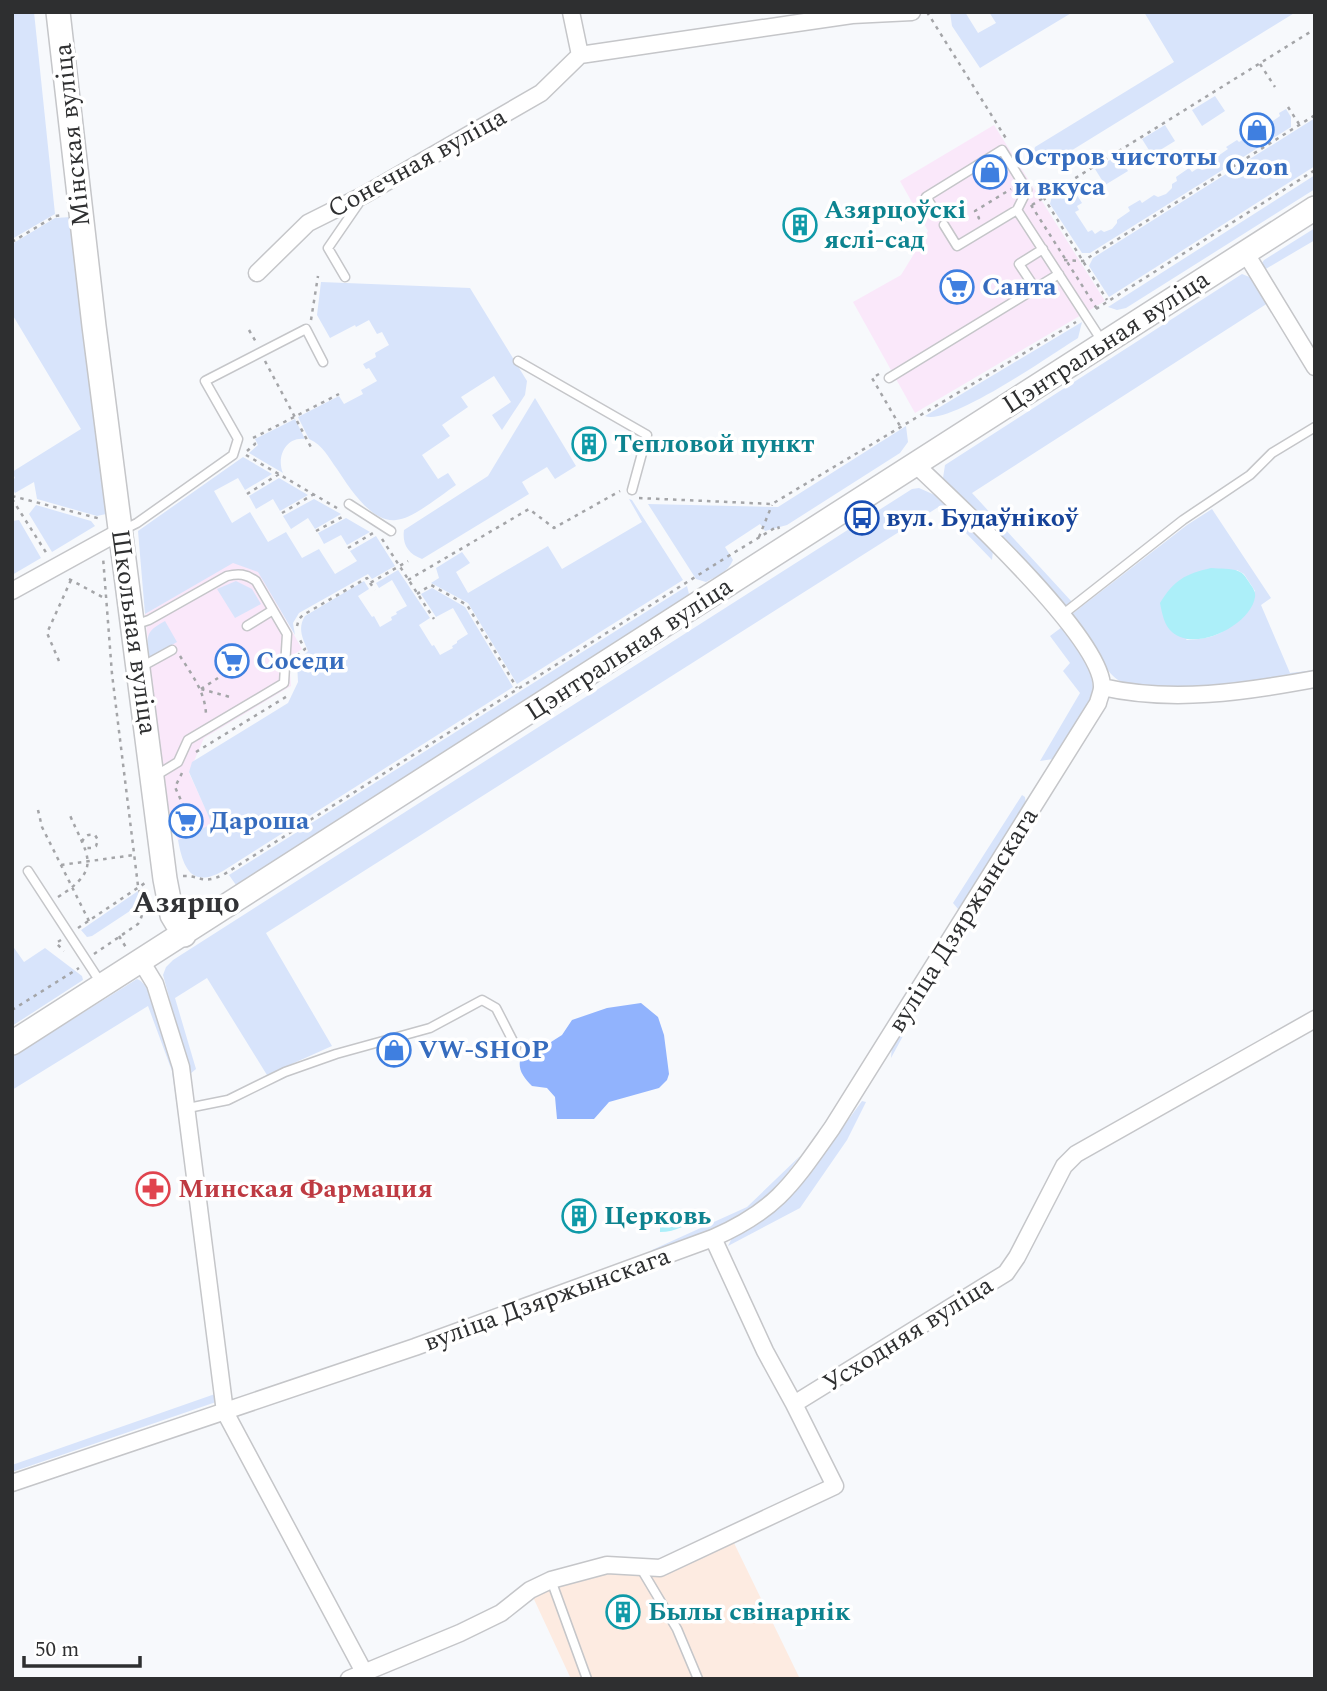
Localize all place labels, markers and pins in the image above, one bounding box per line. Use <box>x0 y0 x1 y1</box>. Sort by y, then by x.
shop icon: Ozon <box>1238 111 1276 149</box>
place label: Остров чистоты и вкуса <box>1014 137 1217 207</box>
place label: Ozon <box>1225 147 1289 187</box>
shop icon: Остров чистоты и вкуса <box>971 153 1009 191</box>
place label: Азярцоўскі яслі-сад <box>824 190 966 260</box>
building icon: Азярцоўскі яслі-сад <box>781 206 819 244</box>
place label: Санта <box>982 267 1057 307</box>
supermarket icon: Санта <box>938 268 976 306</box>
place label: Тепловой пункт <box>614 424 814 464</box>
building icon: Тепловой пункт <box>570 425 608 463</box>
place label: вул. Будаўнікоў <box>886 498 1079 538</box>
bus stop icon: вул. Будаўнікоў <box>843 499 881 537</box>
place label: Соседи <box>256 641 345 681</box>
supermarket icon: Соседи <box>213 642 251 680</box>
place label: Дароша <box>210 801 310 841</box>
supermarket icon: Дароша <box>167 802 205 840</box>
place label: VW-SHOP <box>418 1030 549 1070</box>
shop icon: VW-SHOP <box>375 1031 413 1069</box>
place label: Минская Фармация <box>178 1169 433 1209</box>
pharmacy icon: Минская Фармация <box>134 1170 172 1208</box>
place label: Церковь <box>604 1196 711 1236</box>
building icon: Церковь <box>560 1197 598 1235</box>
place label: Былы свінарнік <box>648 1592 851 1632</box>
building icon: Былы свінарнік <box>604 1593 642 1631</box>

